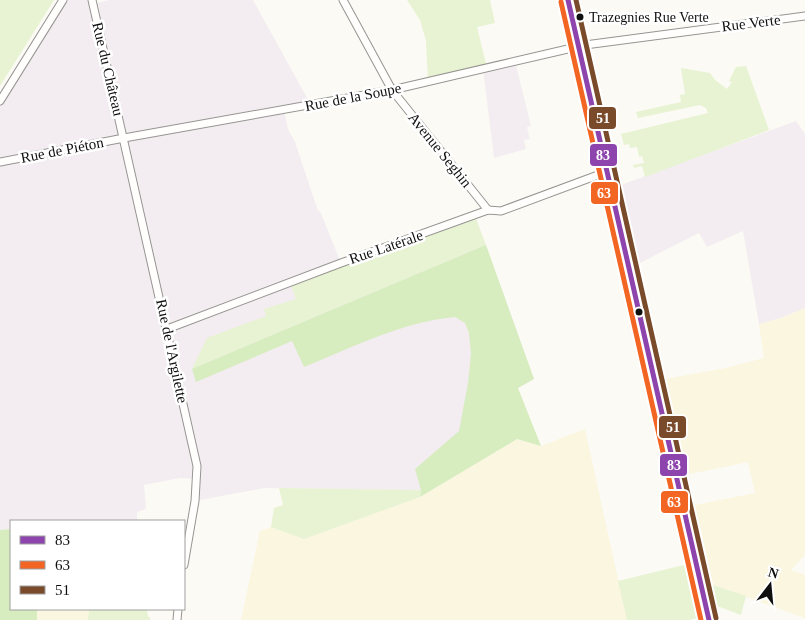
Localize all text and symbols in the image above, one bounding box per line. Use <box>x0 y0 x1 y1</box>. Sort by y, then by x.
place label: Trazegnies Rue Verte <box>589 10 709 25</box>
street label: Rue Verte <box>721 11 782 35</box>
marker: Trazegnies Rue Verte <box>575 12 585 22</box>
street label: Rue du Château <box>89 21 127 118</box>
street label: Rue de la Soupe <box>303 80 403 114</box>
line badge: 51 <box>588 106 617 130</box>
street label: Avenue Seghin <box>405 110 475 191</box>
text: 51 <box>596 111 610 126</box>
street label: Rue de Piéton <box>19 134 105 166</box>
line badge: 83 <box>589 143 618 167</box>
text: 83 <box>596 148 610 163</box>
line badge: 63 <box>590 181 619 205</box>
text: 63 <box>597 186 611 201</box>
street label: Rue Latérale <box>347 227 425 267</box>
street label: Rue de l'Argilette <box>153 298 191 405</box>
unlabelled marker <box>634 307 644 317</box>
line badge: 51 <box>658 415 687 439</box>
text: 51 <box>666 420 680 435</box>
line badge: 83 <box>659 453 688 477</box>
text: 83 <box>667 458 681 473</box>
line badge: 63 <box>660 490 689 514</box>
text: 63 <box>667 495 681 510</box>
legend <box>10 520 185 610</box>
text: 83 <box>55 532 70 548</box>
text: 63 <box>55 557 70 573</box>
north arrow <box>745 560 795 610</box>
text: N <box>767 564 780 582</box>
text: 51 <box>55 582 70 598</box>

